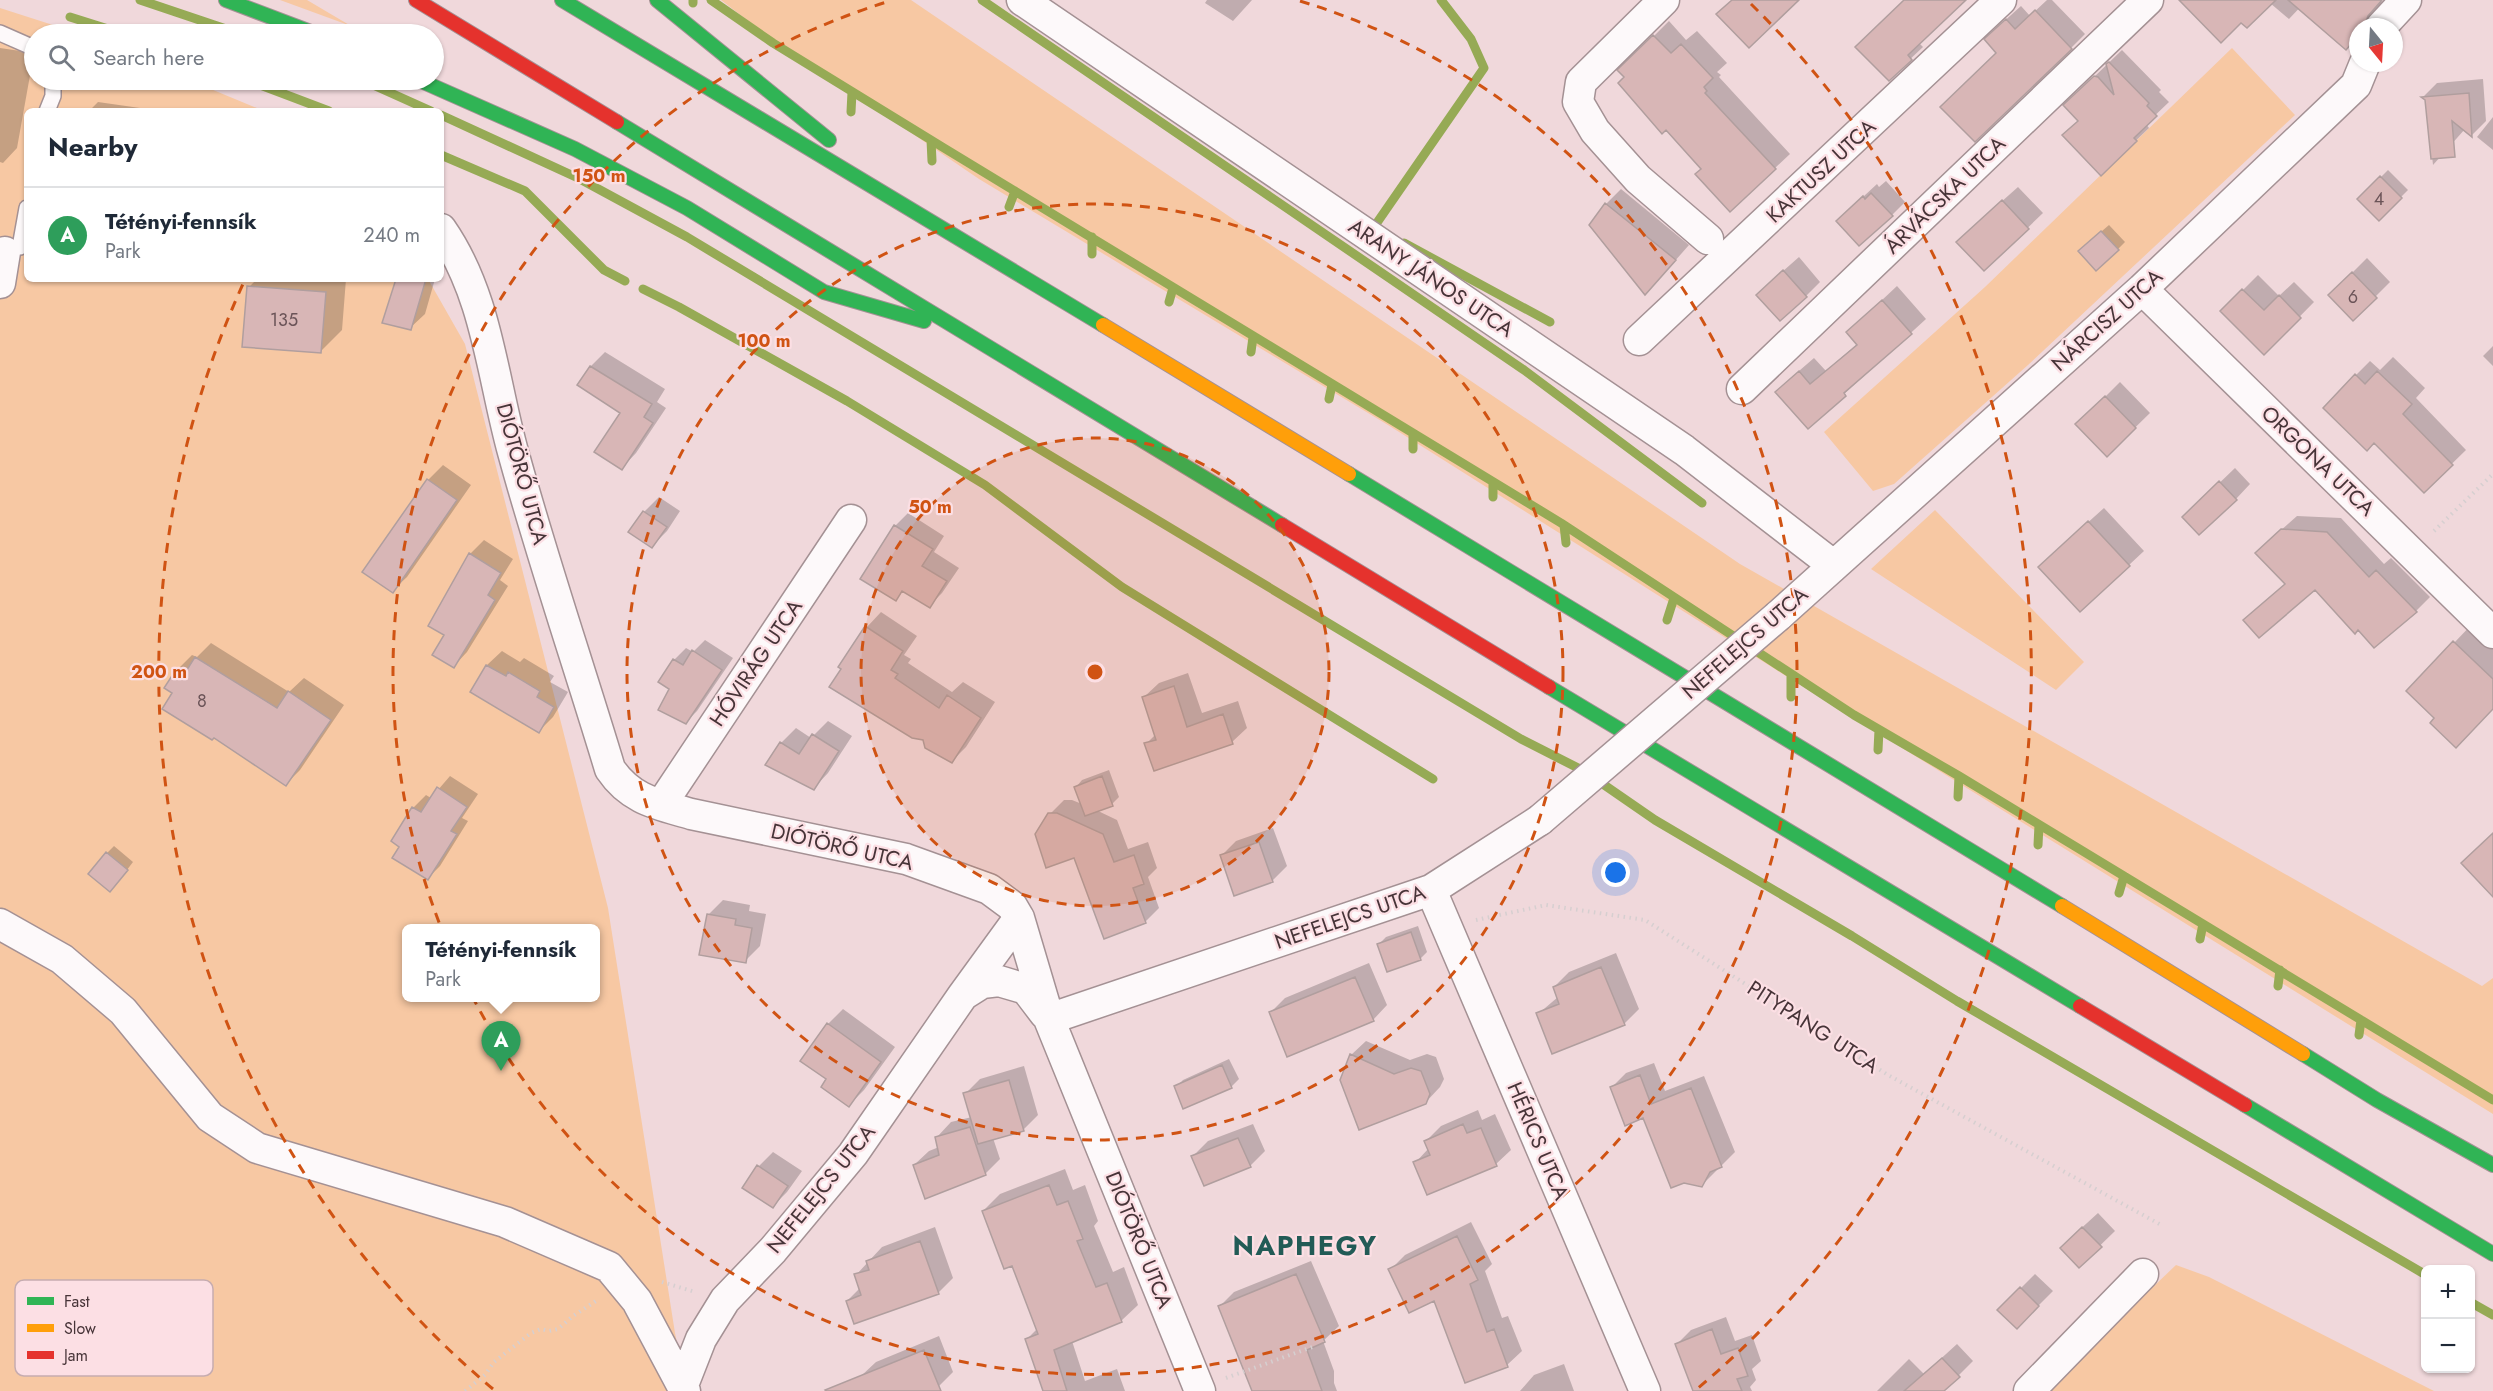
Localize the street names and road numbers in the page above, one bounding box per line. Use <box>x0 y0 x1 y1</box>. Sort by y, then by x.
street label: KAKTUSZ UTCA <box>1760 112 1883 230</box>
street label: ÁRVÁCSKA UTCA <box>1878 129 2012 261</box>
street label: ARANY JÁNOS UTCA <box>1343 212 1520 345</box>
street label: NÁRCISZ UTCA <box>2045 262 2169 378</box>
street label: ORGONA UTCA <box>2255 399 2382 523</box>
street label: DIÓTÖRŐ UTCA <box>489 400 555 548</box>
street label: NEFELEJCS UTCA <box>1676 580 1815 706</box>
street label: HÓVIRÁG UTCA <box>702 593 810 732</box>
street label: DIÓTÖRŐ UTCA <box>768 816 916 878</box>
street label: NEFELEJCS UTCA <box>1270 877 1430 957</box>
street label: PITYPANG UTCA <box>1741 973 1885 1081</box>
street label: HÉRICS UTCA <box>1500 1077 1576 1205</box>
street label: NEFELEJCS UTCA <box>760 1118 882 1260</box>
street label: DIÓTÖRŐ UTCA <box>1098 1167 1180 1313</box>

